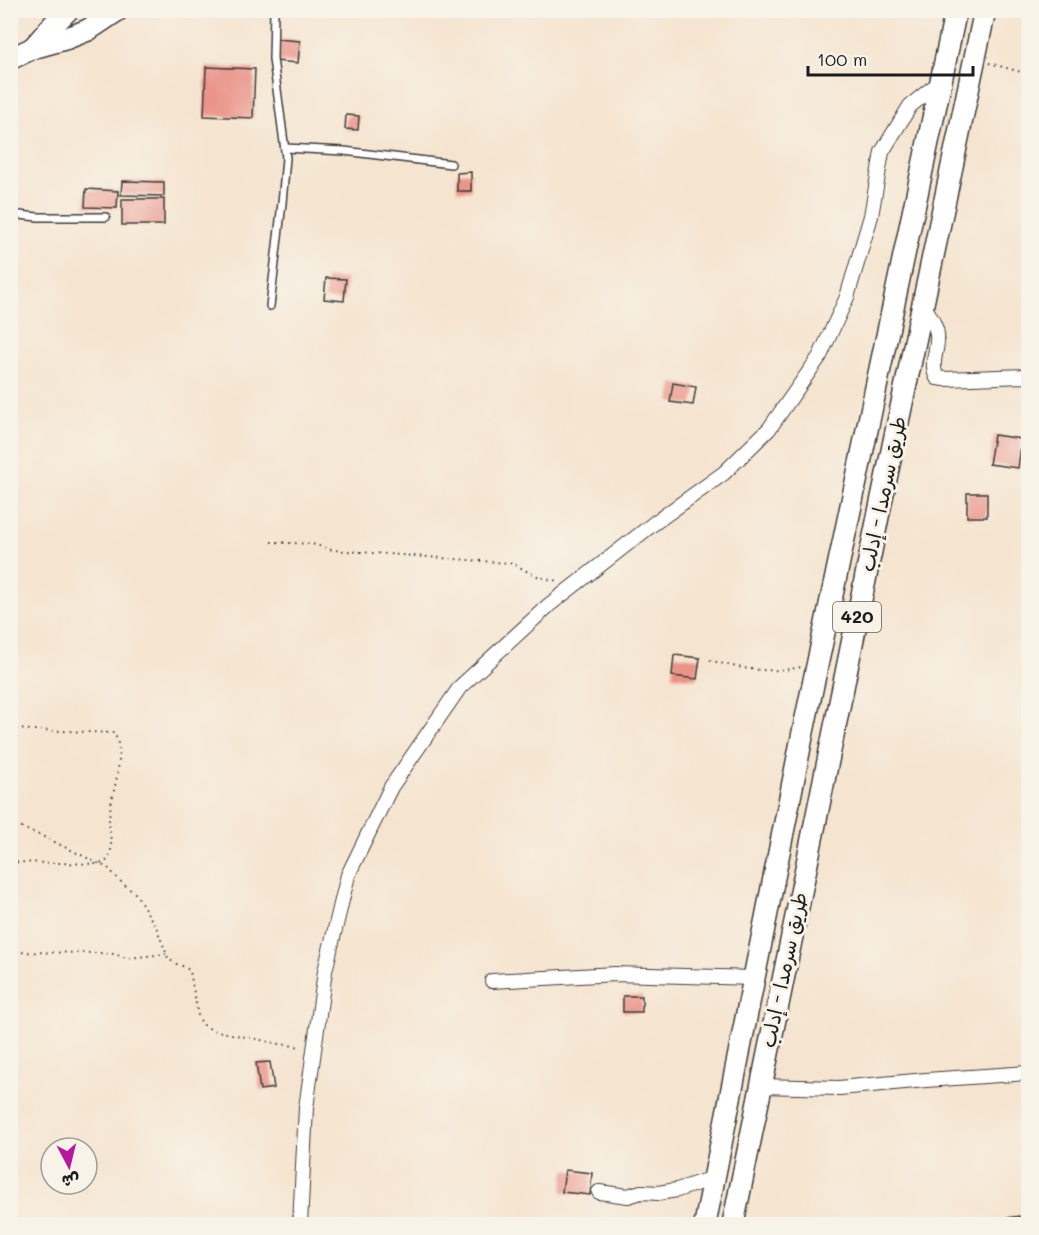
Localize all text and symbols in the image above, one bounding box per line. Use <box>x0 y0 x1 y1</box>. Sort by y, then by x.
scale bar <box>808 39 973 77</box>
text: 100 m <box>817 47 867 71</box>
street label: طريق سرمدا - إدلب <box>853 414 912 574</box>
road number: 420 <box>833 602 881 632</box>
street label: طريق سرمدا - إدلب <box>754 890 813 1050</box>
north arrow <box>39 1136 99 1196</box>
text: ش <box>61 1170 81 1193</box>

